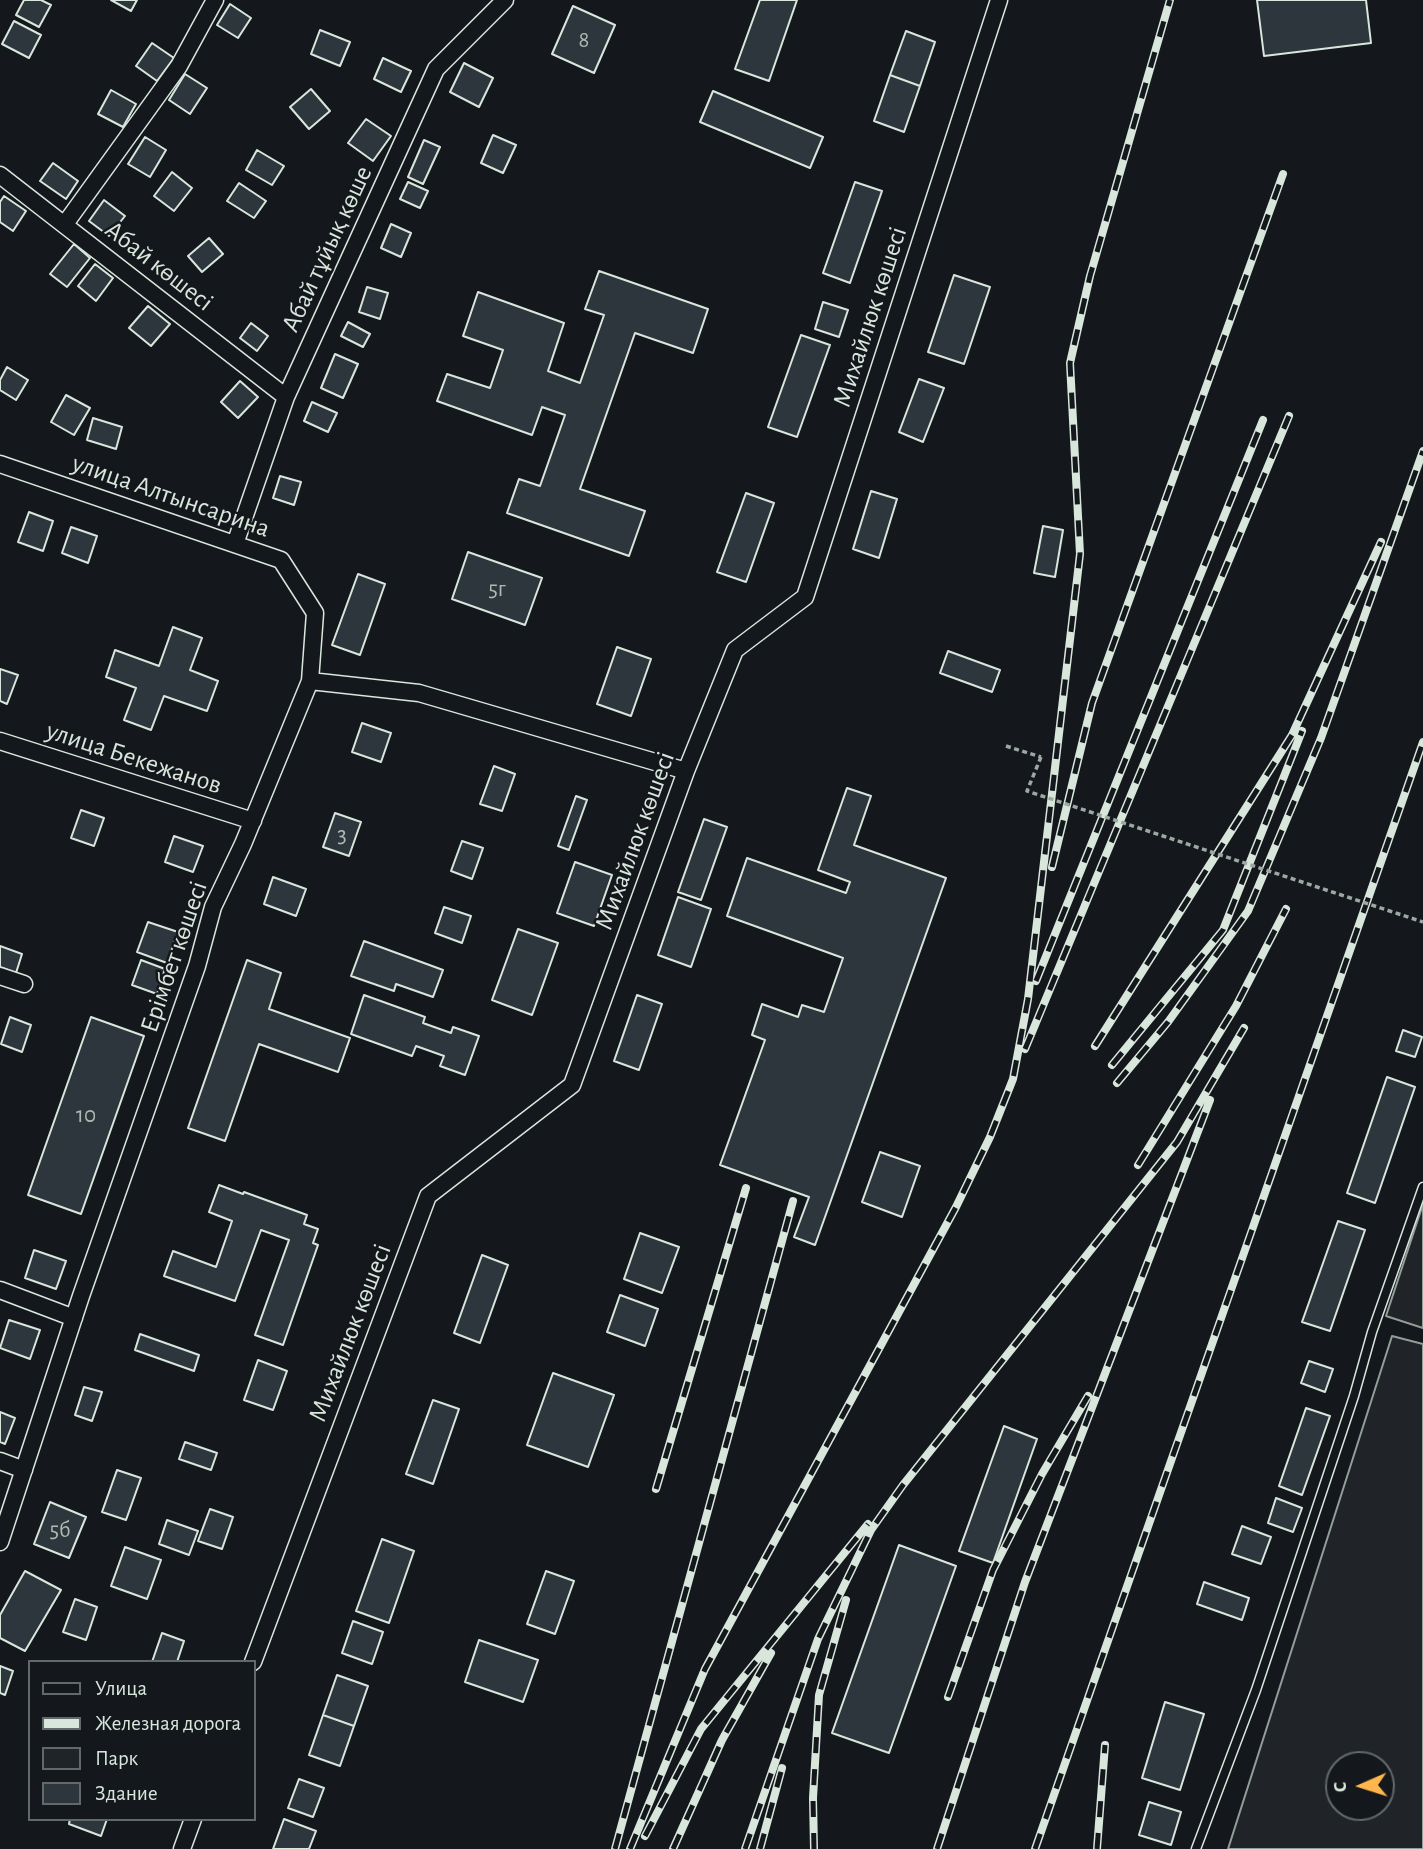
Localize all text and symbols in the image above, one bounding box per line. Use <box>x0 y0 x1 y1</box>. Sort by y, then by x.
house number: 8 <box>579 26 589 54</box>
street label: Абай тұйық көше <box>275 161 379 337</box>
street label: Абай көшесі <box>99 214 219 318</box>
street label: Михайлюк көшесі <box>826 223 914 411</box>
street label: улица Алтынсарина <box>68 448 274 544</box>
house number: 5г <box>488 575 506 603</box>
street label: улица Бекежанов <box>42 715 226 801</box>
street label: Михайлюк көшесі <box>588 748 682 934</box>
house number: 3 <box>337 821 347 849</box>
street label: Ерімбет көшесі <box>134 877 214 1037</box>
house number: 10 <box>76 1101 96 1129</box>
street label: Михайлюк көшесі <box>302 1240 398 1426</box>
house number: 5б <box>49 1516 71 1544</box>
legend <box>28 1660 256 1821</box>
text: Улица <box>95 1678 147 1699</box>
text: Железная дорога <box>95 1713 241 1734</box>
text: Парк <box>95 1748 138 1769</box>
north arrow <box>1325 1751 1395 1821</box>
text: С <box>1331 1781 1350 1793</box>
text: Здание <box>95 1783 158 1804</box>

